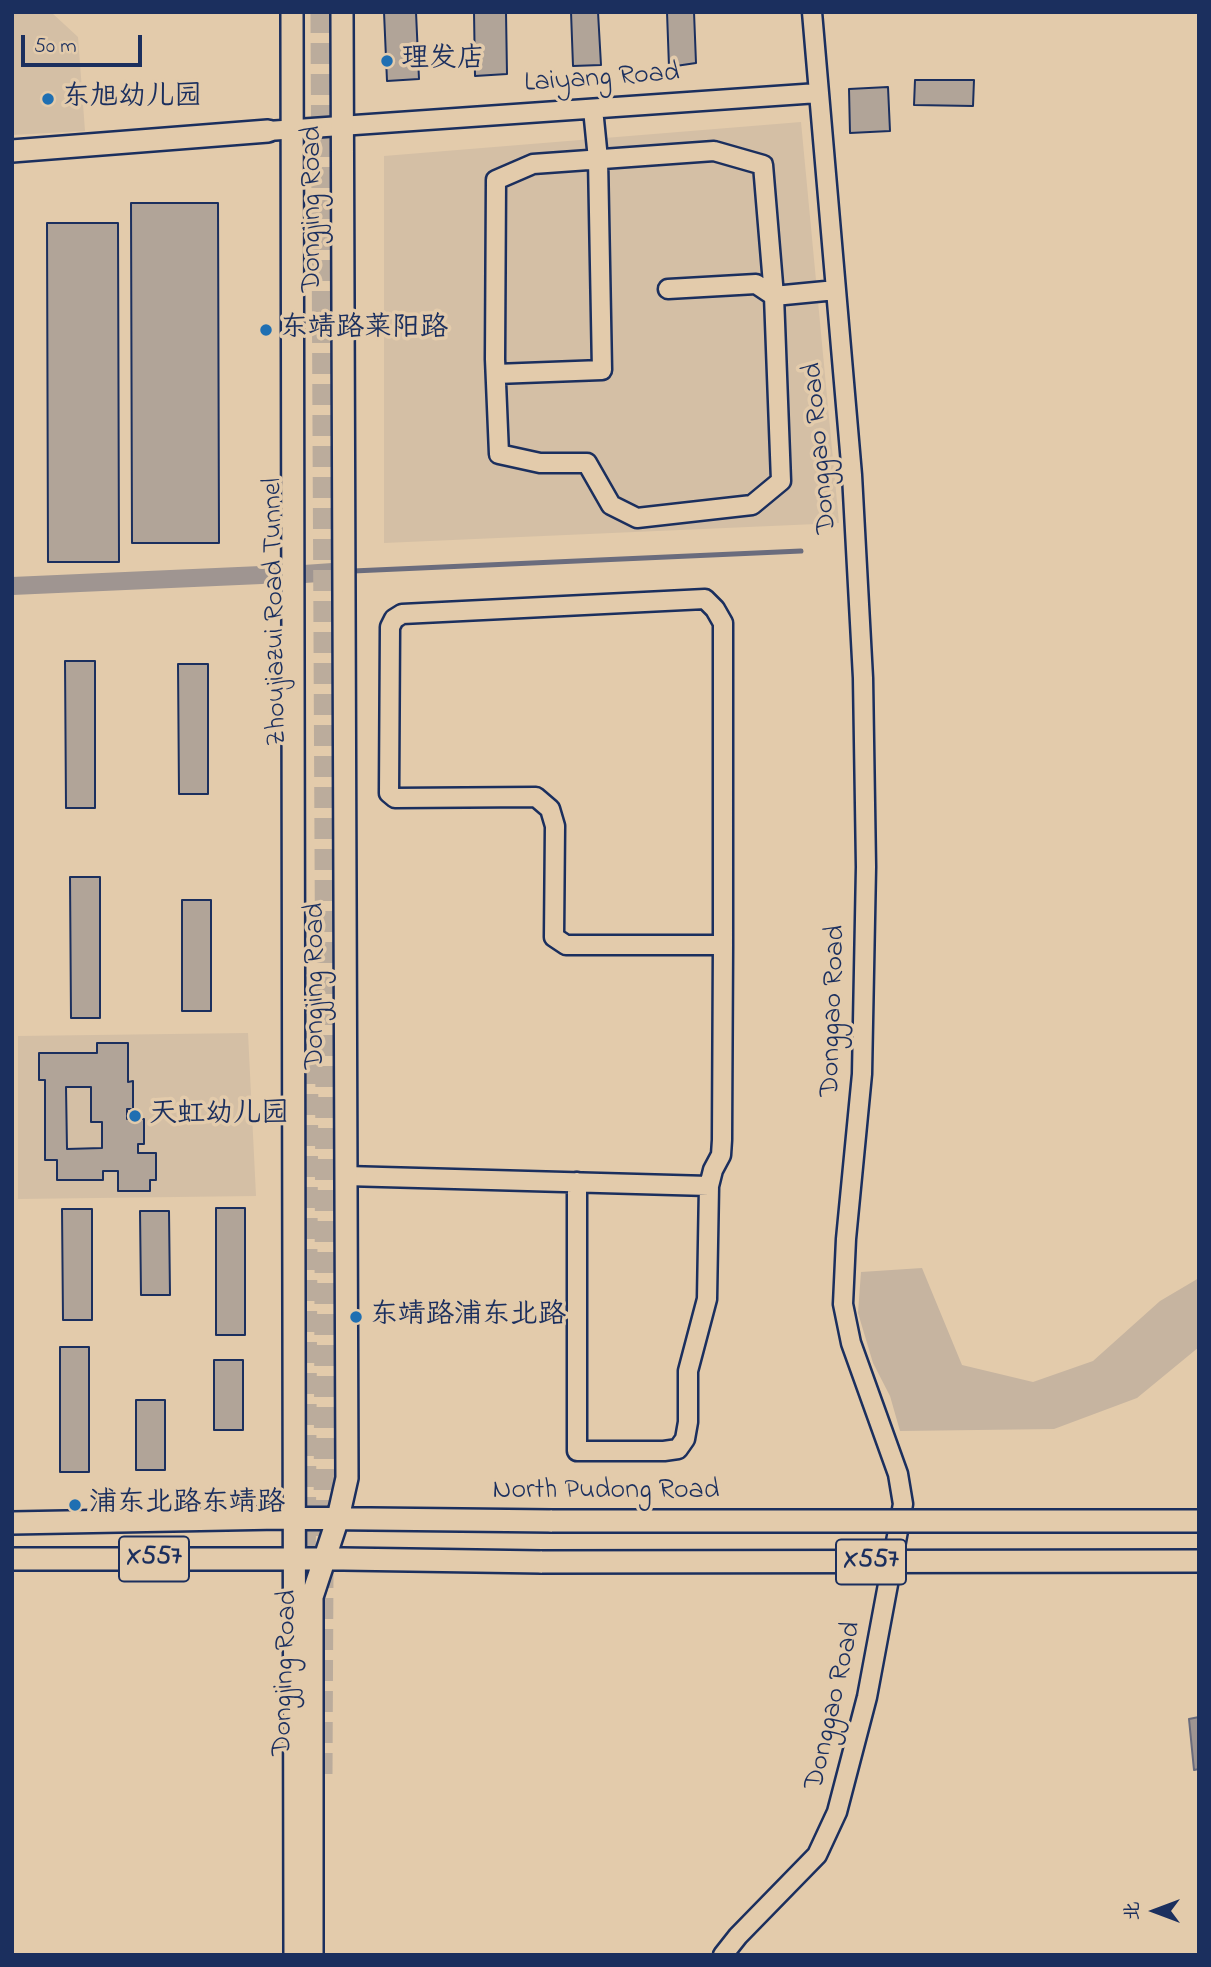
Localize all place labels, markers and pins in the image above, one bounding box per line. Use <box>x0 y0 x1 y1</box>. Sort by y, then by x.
place label: 理发店 <box>401 44 485 78</box>
marker: 理发店 <box>379 53 395 69</box>
place label: 东旭幼儿园 <box>62 82 202 116</box>
marker: 东旭幼儿园 <box>40 91 56 107</box>
place label: 东靖路莱阳路 <box>280 313 448 347</box>
marker: 东靖路莱阳路 <box>258 322 274 338</box>
place label: 天虹幼儿园 <box>149 1099 289 1133</box>
marker: 天虹幼儿园 <box>127 1108 143 1124</box>
place label: 东靖路浦东北路 <box>370 1300 566 1334</box>
marker: 东靖路浦东北路 <box>348 1309 364 1325</box>
place label: 浦东北路东靖路 <box>89 1488 285 1522</box>
marker: 浦东北路东靖路 <box>67 1497 83 1513</box>

